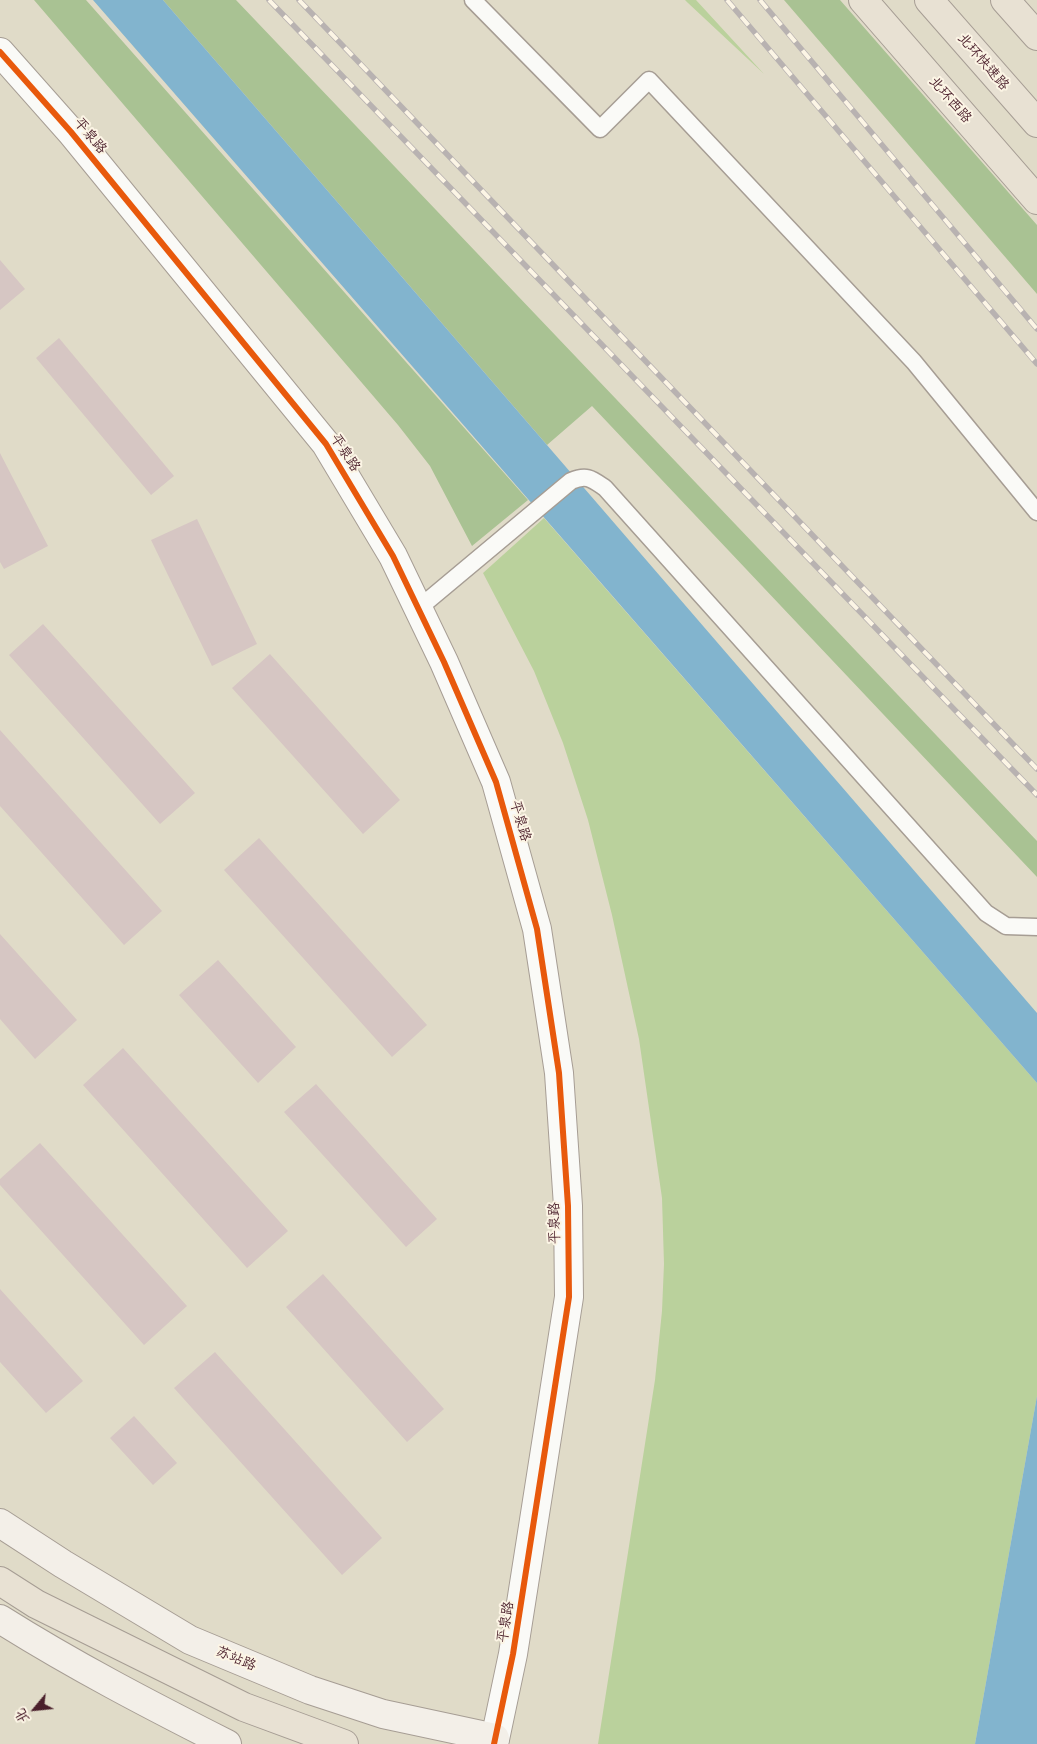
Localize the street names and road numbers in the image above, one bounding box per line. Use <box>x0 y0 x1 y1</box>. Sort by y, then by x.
street label: 北环快速路 <box>954 30 1012 94</box>
street label: 北环西路 <box>925 73 975 127</box>
street label: 平泉路 <box>70 115 110 157</box>
street label: 平泉路 <box>327 431 363 475</box>
street label: 平泉路 <box>506 798 534 844</box>
street label: 平泉路 <box>546 1202 564 1244</box>
street label: 平泉路 <box>494 1600 518 1644</box>
street label: 苏站路 <box>213 1643 259 1675</box>

